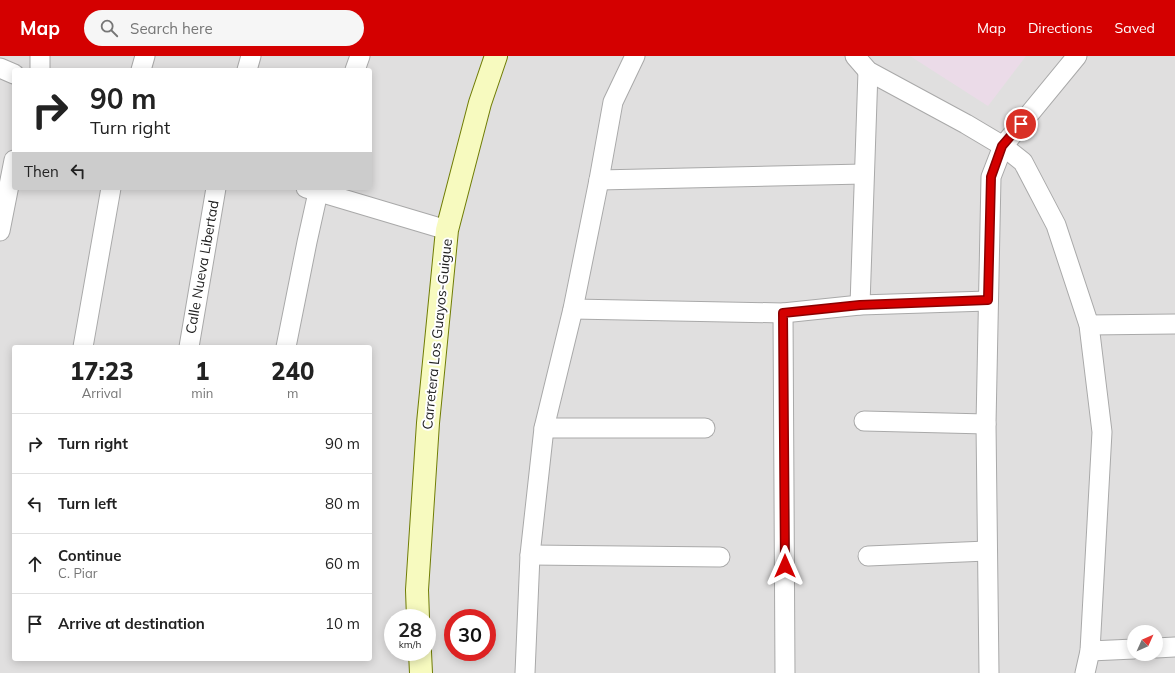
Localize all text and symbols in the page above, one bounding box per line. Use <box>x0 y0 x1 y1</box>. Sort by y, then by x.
search box <box>84 10 364 46</box>
text: Map <box>20 16 60 40</box>
icon: search <box>98 17 120 39</box>
text: Search here <box>130 19 213 38</box>
text: Map <box>977 19 1006 37</box>
text: Directions <box>1028 19 1093 37</box>
text: Saved <box>1115 19 1155 37</box>
text: 90 m <box>90 81 156 116</box>
icon: right <box>24 84 76 136</box>
pin <box>1004 107 1038 141</box>
icon: arrive <box>1010 113 1032 135</box>
text: Turn right <box>90 116 170 139</box>
icon: left <box>67 160 89 182</box>
text: Then <box>24 162 59 181</box>
street label: Calle Nueva Libertad <box>181 199 223 335</box>
street label: Carretera Los Guayos-Guigue <box>418 238 456 430</box>
text: 17:23 <box>70 356 134 386</box>
text: 1 <box>195 356 210 386</box>
text: 240 <box>271 356 314 386</box>
text: Arrival <box>82 385 122 401</box>
text: min <box>191 385 213 401</box>
text: m <box>287 385 298 401</box>
icon: right <box>24 433 46 455</box>
text: Turn right <box>58 434 128 453</box>
text: 90 m <box>325 434 360 453</box>
icon: left <box>24 493 46 515</box>
text: Turn left <box>58 494 117 513</box>
text: 80 m <box>325 494 360 513</box>
position arrow <box>764 545 806 587</box>
text: Continue <box>58 546 121 565</box>
icon: ahead <box>24 553 46 575</box>
text: 60 m <box>325 554 360 573</box>
text: C. Piar <box>58 565 97 581</box>
speed limit sign: 30 <box>444 609 496 661</box>
icon: arrive <box>24 613 46 635</box>
text: Arrive at destination <box>58 614 205 633</box>
text: 10 m <box>325 614 360 633</box>
text: 28 <box>398 617 422 642</box>
north arrow <box>1127 625 1163 661</box>
map controls <box>1127 625 1163 661</box>
text: km/h <box>399 638 421 651</box>

